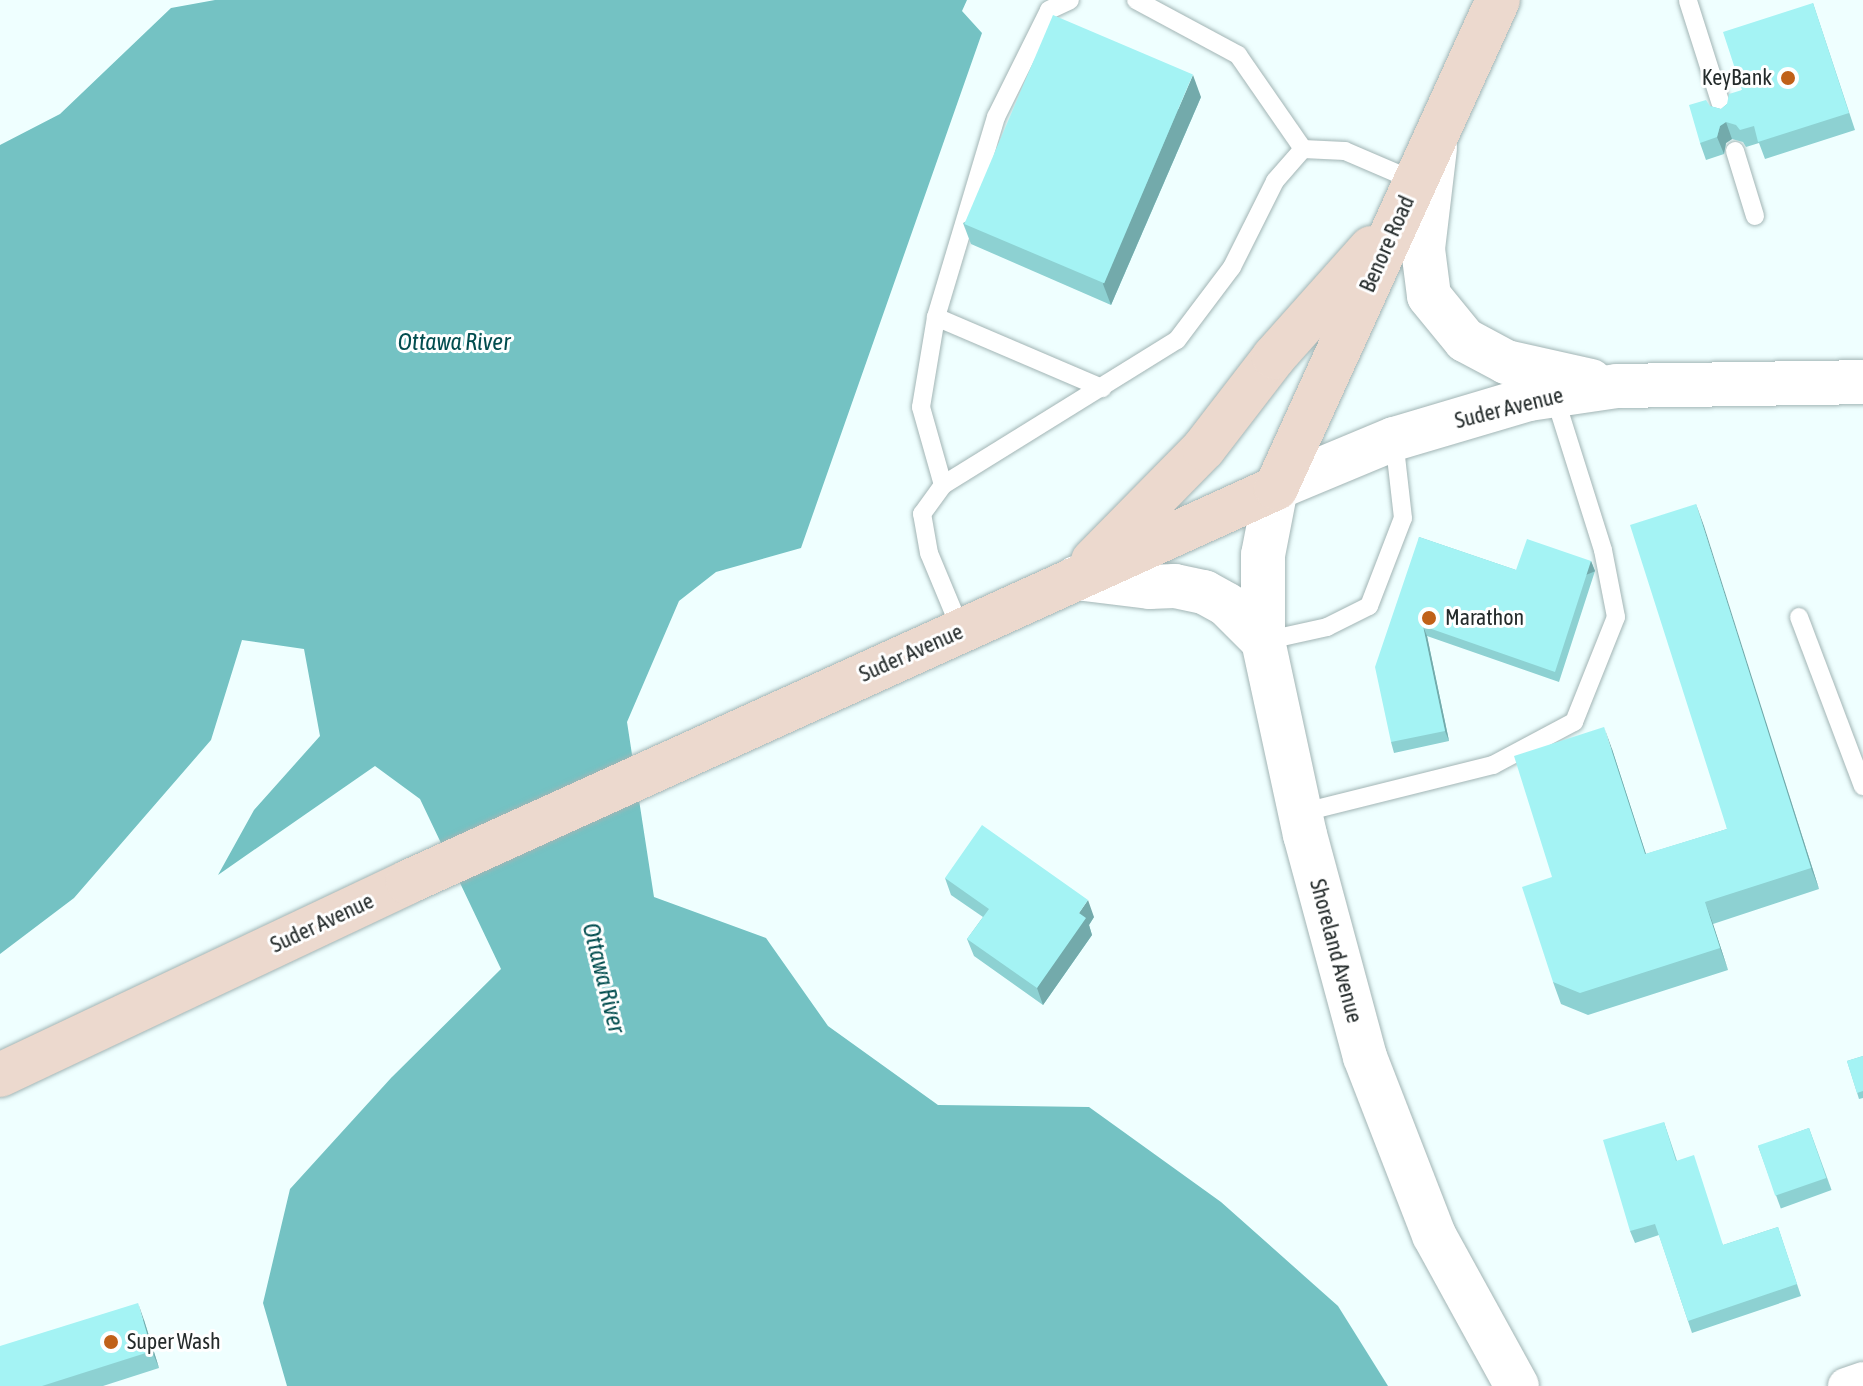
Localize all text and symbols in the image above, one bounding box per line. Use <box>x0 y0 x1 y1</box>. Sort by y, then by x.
place label: KeyBank <box>1702 65 1772 91</box>
marker: KeyBank <box>1779 69 1797 87</box>
street label: Benore Road <box>1354 192 1420 296</box>
water label: Ottawa River <box>398 328 510 356</box>
street label: Suder Avenue <box>1452 382 1566 434</box>
place label: Marathon <box>1445 605 1524 631</box>
marker: Marathon <box>1420 609 1438 627</box>
street label: Suder Avenue <box>855 618 967 688</box>
street label: Shoreland Avenue <box>1304 876 1368 1026</box>
street label: Suder Avenue <box>266 888 378 958</box>
water label: Ottawa River <box>576 920 632 1036</box>
place label: Super Wash <box>127 1329 221 1355</box>
marker: Super Wash <box>102 1333 120 1351</box>

